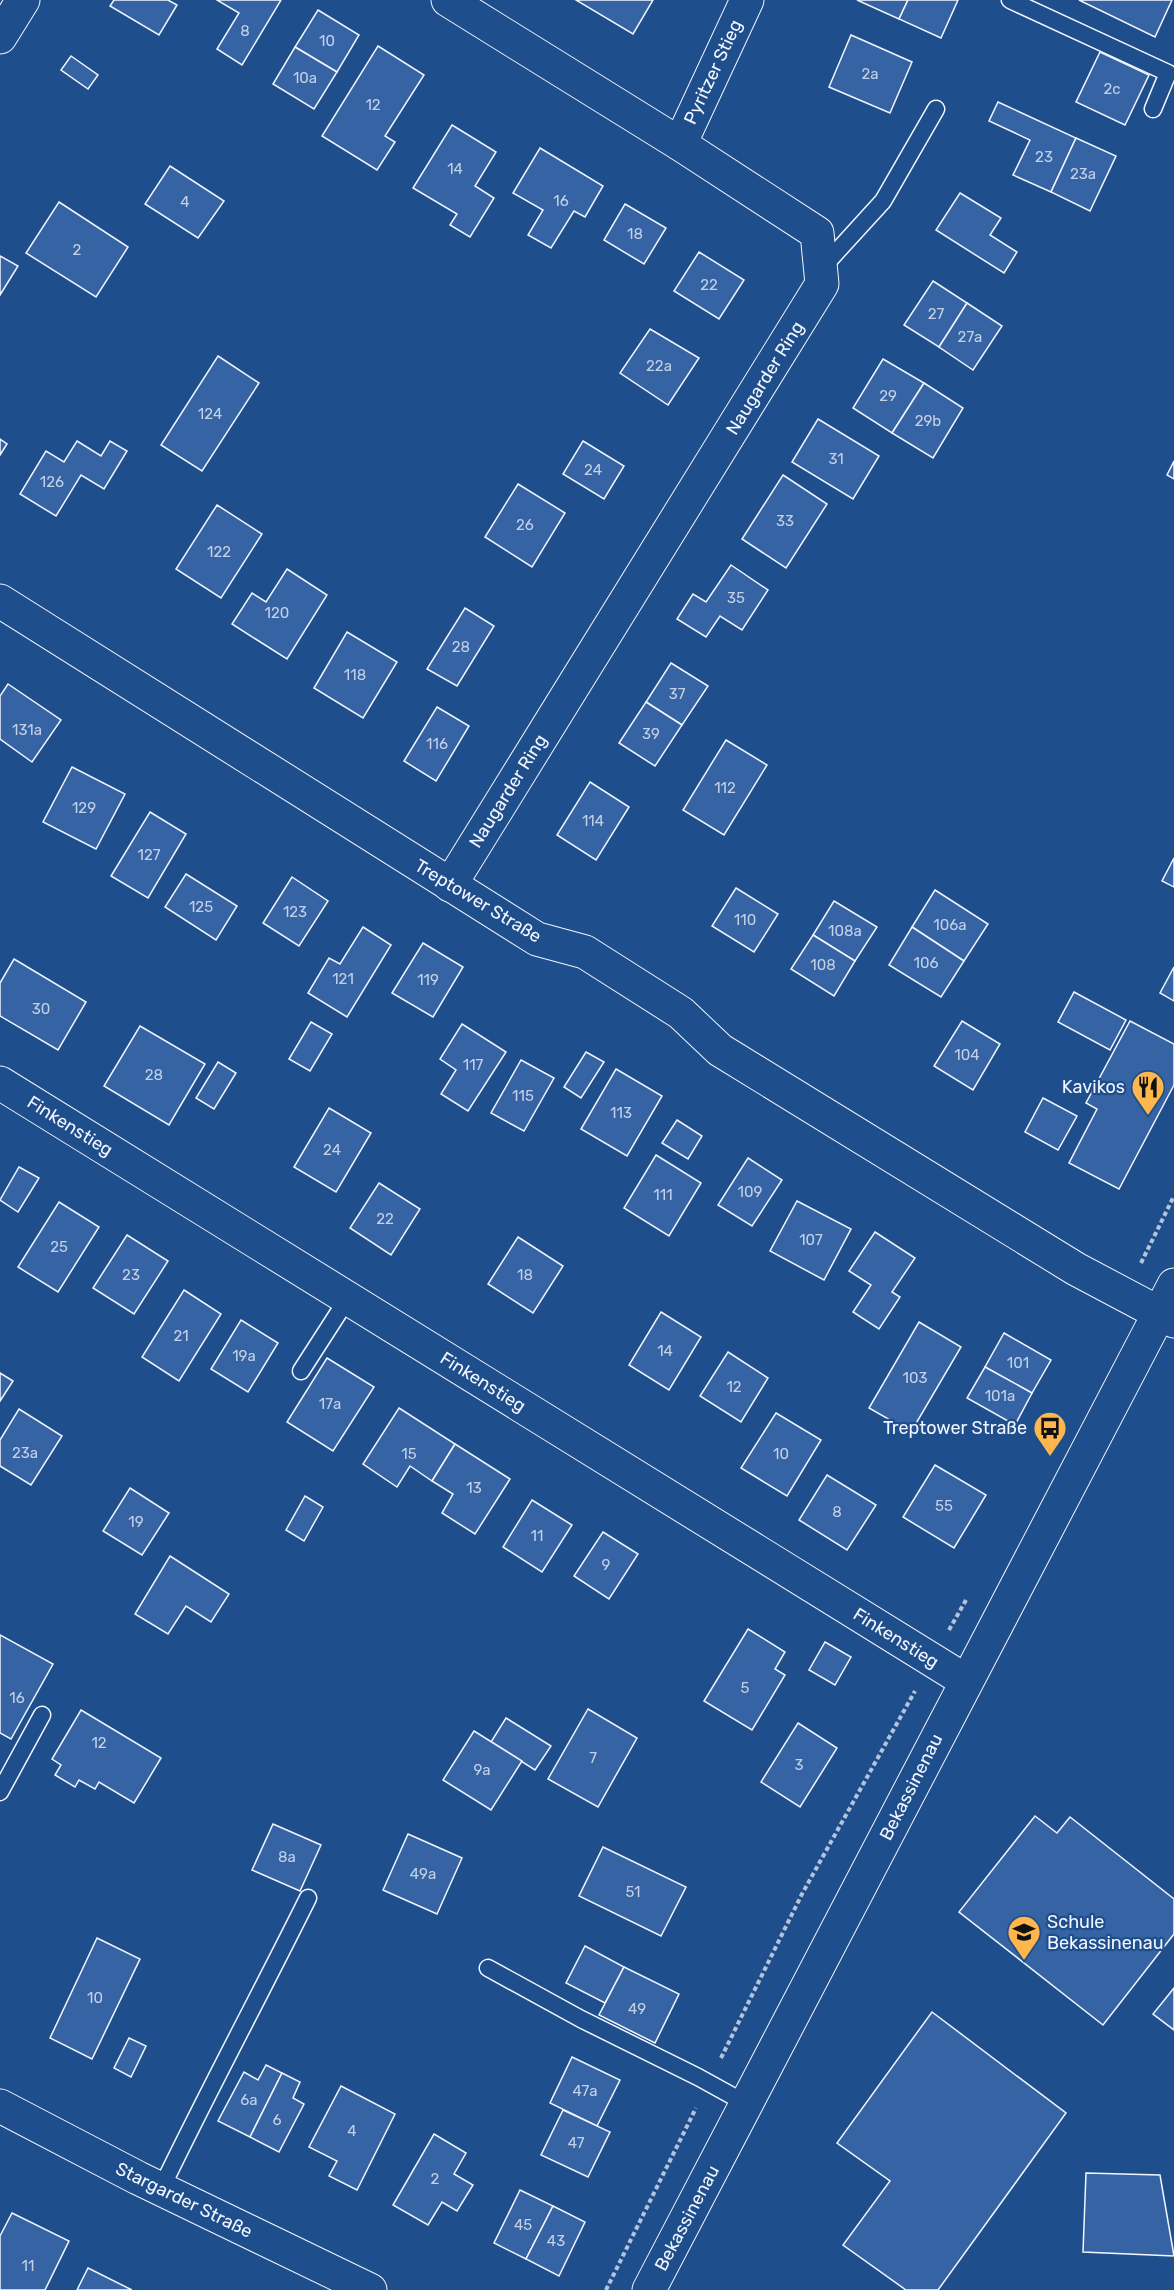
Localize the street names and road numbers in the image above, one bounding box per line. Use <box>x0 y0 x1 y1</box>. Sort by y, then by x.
street label: Pyritzer Stieg <box>679 16 747 128</box>
street label: Naugarder Ring <box>721 317 809 439</box>
street label: Naugarder Ring <box>464 730 552 852</box>
street label: Treptower Straße <box>411 854 545 948</box>
street label: Finkenstieg <box>23 1091 117 1161</box>
street label: Finkenstieg <box>436 1347 530 1417</box>
street label: Finkenstieg <box>849 1603 943 1673</box>
street label: Bekassinenau <box>875 1730 947 1844</box>
street label: Stargarder Straße <box>112 2157 256 2243</box>
street label: Bekassinenau <box>650 2161 724 2275</box>

